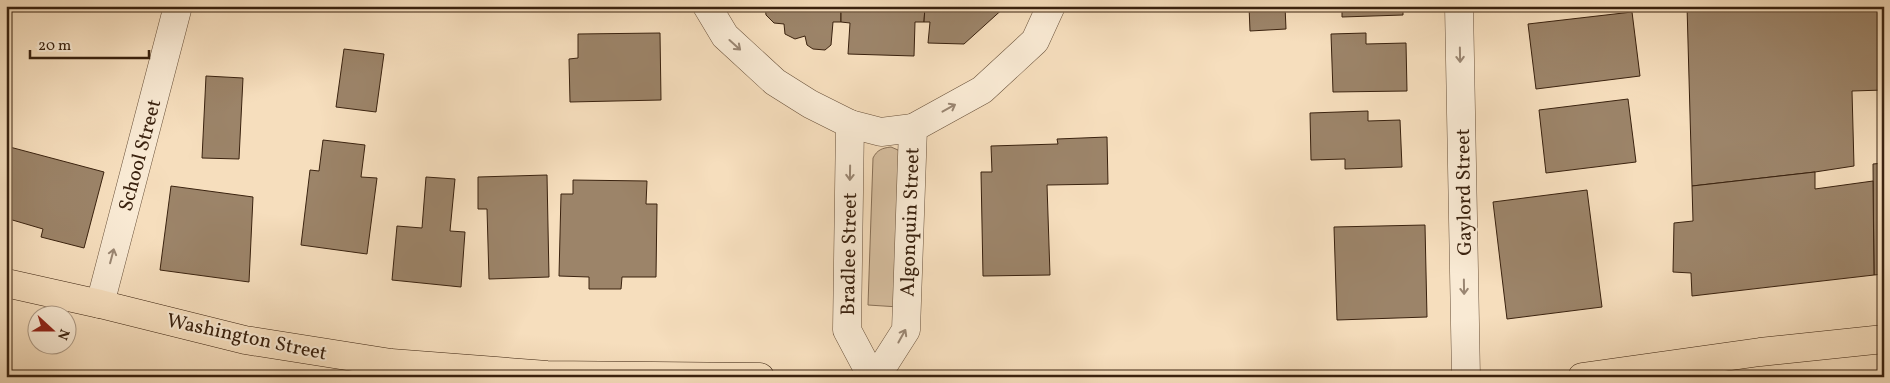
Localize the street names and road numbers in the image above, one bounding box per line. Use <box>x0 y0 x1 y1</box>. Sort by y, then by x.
street label: School Street <box>113 96 169 215</box>
street label: Gaylord Street <box>1450 128 1480 256</box>
street label: Algonquin Street <box>894 147 928 297</box>
street label: Bradlee Street <box>835 192 865 316</box>
street label: Washington Street <box>164 307 329 369</box>

